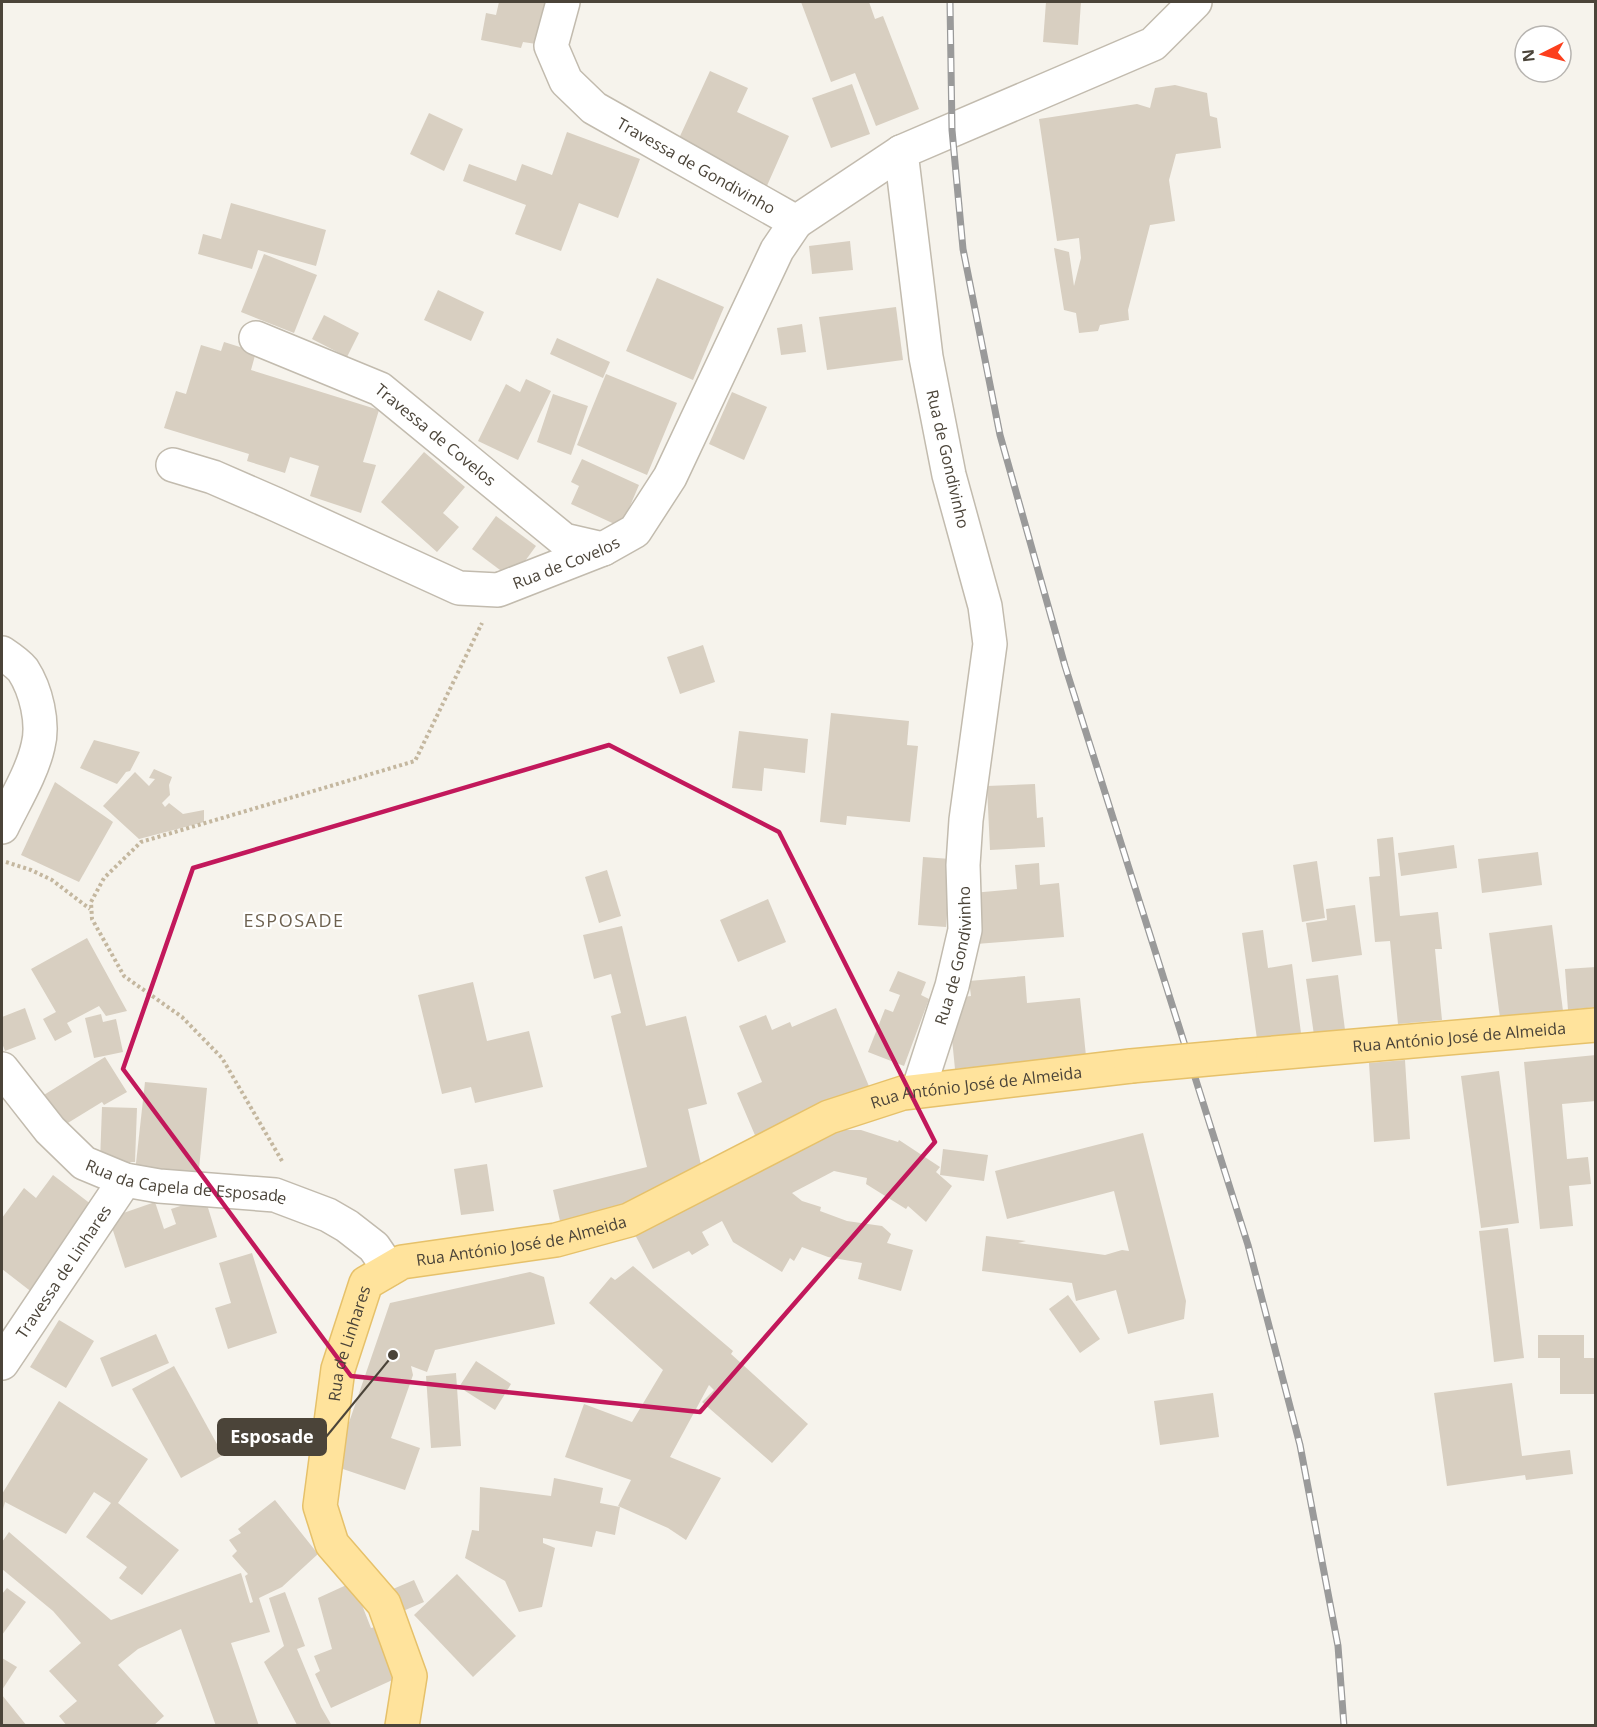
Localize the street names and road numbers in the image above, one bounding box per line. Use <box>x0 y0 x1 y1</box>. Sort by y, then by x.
street label: Travessa de Gondivinho <box>613 112 779 219</box>
street label: Travessa de Covelos <box>370 378 501 491</box>
street label: Rua de Gondivinho <box>921 387 975 531</box>
street label: Rua de Covelos <box>509 531 624 594</box>
street label: Rua de Gondivinho <box>929 886 976 1028</box>
street label: Rua António José de Almeida <box>1352 1017 1567 1057</box>
street label: Rua António José de Almeida <box>868 1061 1083 1114</box>
street label: Rua da Capela de Esposade <box>82 1154 290 1210</box>
street label: Travessa de Linhares <box>11 1201 116 1343</box>
street label: Rua António José de Almeida <box>415 1210 629 1271</box>
street label: Rua de Linhares <box>323 1283 375 1403</box>

